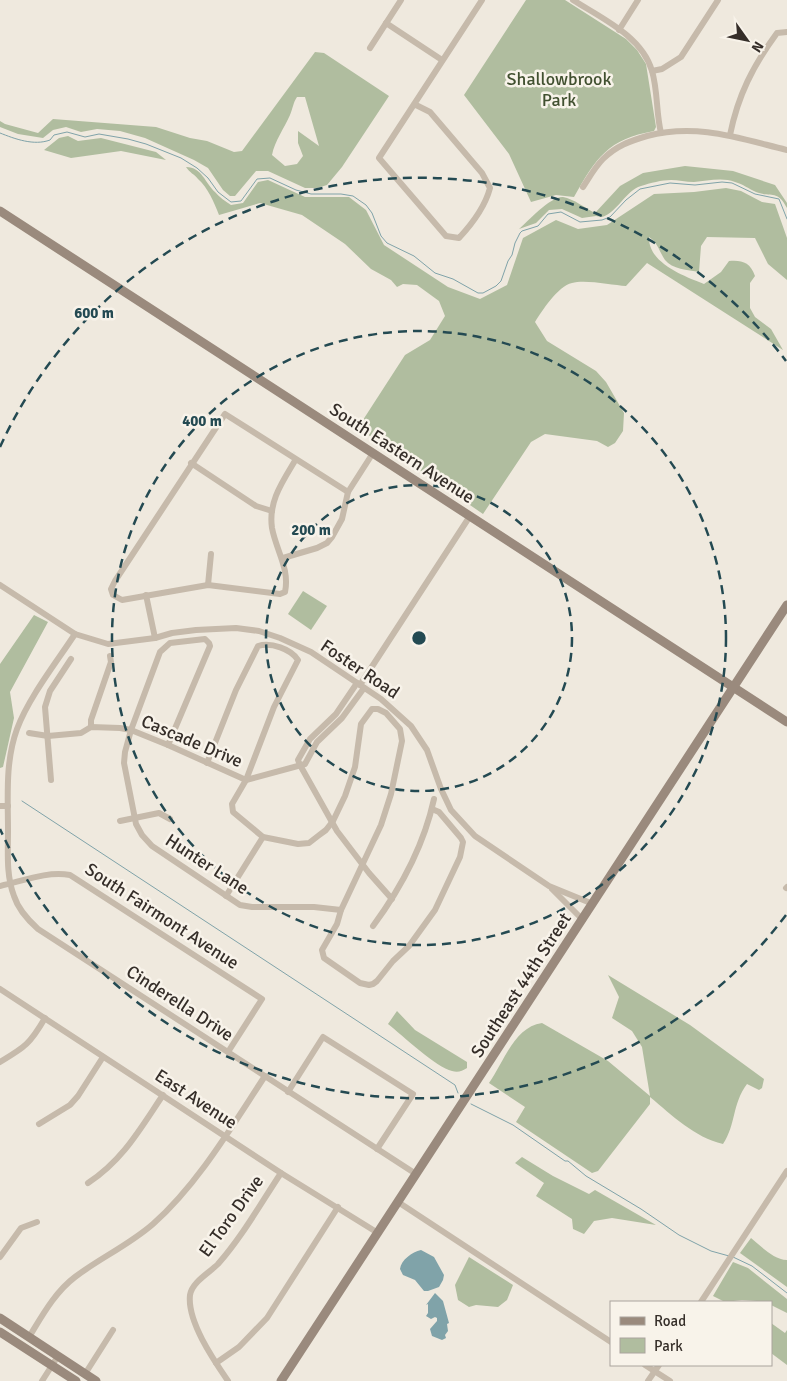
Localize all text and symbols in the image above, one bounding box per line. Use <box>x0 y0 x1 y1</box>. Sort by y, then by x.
north arrow <box>722 15 772 65</box>
text: N <box>748 38 767 56</box>
park label: Shallowbrook Park <box>507 68 611 111</box>
text: 600 m <box>74 304 114 322</box>
street label: South Eastern Avenue <box>325 398 479 508</box>
text: 400 m <box>182 412 222 430</box>
text: 200 m <box>291 521 331 539</box>
centre of rings <box>410 629 428 647</box>
street label: Foster Road <box>316 635 404 703</box>
street label: Cascade Drive <box>138 710 246 772</box>
street label: Hunter Lane <box>161 829 253 899</box>
street label: South Fairmont Avenue <box>81 858 243 974</box>
street label: Southeast 44th Street <box>466 909 576 1061</box>
street label: Cinderella Drive <box>122 960 238 1046</box>
street label: East Avenue <box>151 1064 241 1134</box>
street label: El Toro Drive <box>194 1171 268 1261</box>
legend <box>610 1301 772 1366</box>
text: Road <box>654 1312 686 1330</box>
text: Park <box>654 1337 683 1355</box>

